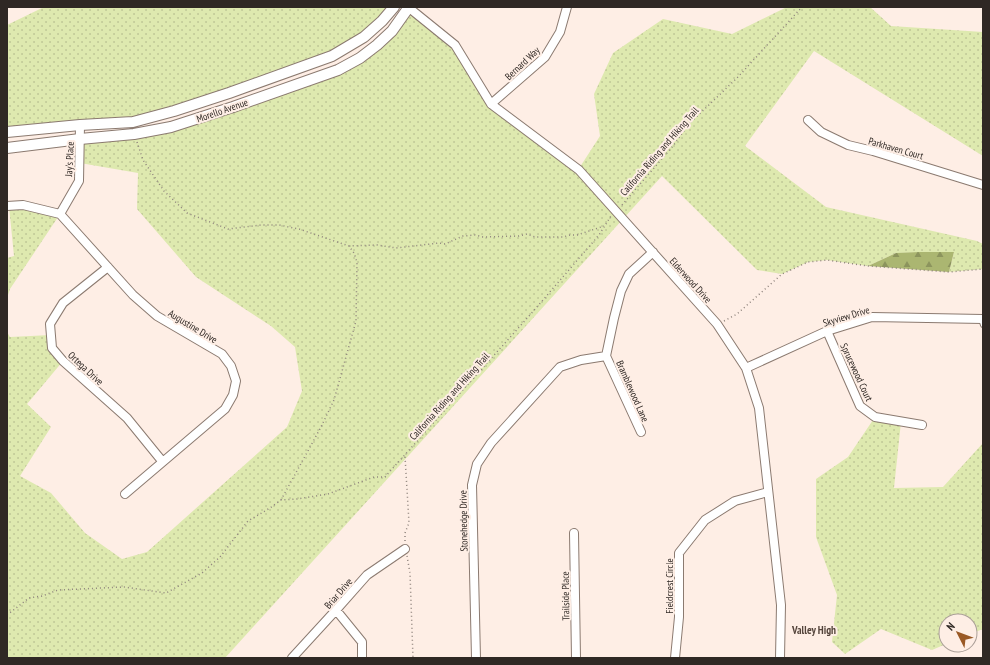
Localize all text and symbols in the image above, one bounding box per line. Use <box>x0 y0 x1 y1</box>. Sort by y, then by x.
street label: Bernard Way <box>502 44 543 83</box>
street label: Morello Avenue <box>195 96 250 125</box>
street label: California Riding and Hiking Trail <box>617 104 702 198</box>
street label: Parkhaven Court <box>867 134 925 163</box>
street label: Jay's Place <box>62 141 77 178</box>
street label: Elderwood Drive <box>667 255 714 306</box>
street label: Skyview Drive <box>821 303 871 330</box>
street label: Augustine Drive <box>166 307 220 346</box>
street label: Sprucewood Court <box>837 341 876 404</box>
street label: Ortega Drive <box>65 349 106 388</box>
street label: California Riding and Hiking Trail <box>407 349 493 443</box>
street label: Bramblewood Lane <box>613 358 652 424</box>
street label: Stonehedge Drive <box>456 490 471 552</box>
street label: Fieldcrest Circle <box>663 558 676 614</box>
street label: Trailside Place <box>559 571 572 621</box>
street label: Briar Drive <box>321 575 355 611</box>
north arrow <box>938 613 978 653</box>
text: N <box>943 619 958 633</box>
district label: Valley High <box>791 623 836 637</box>

